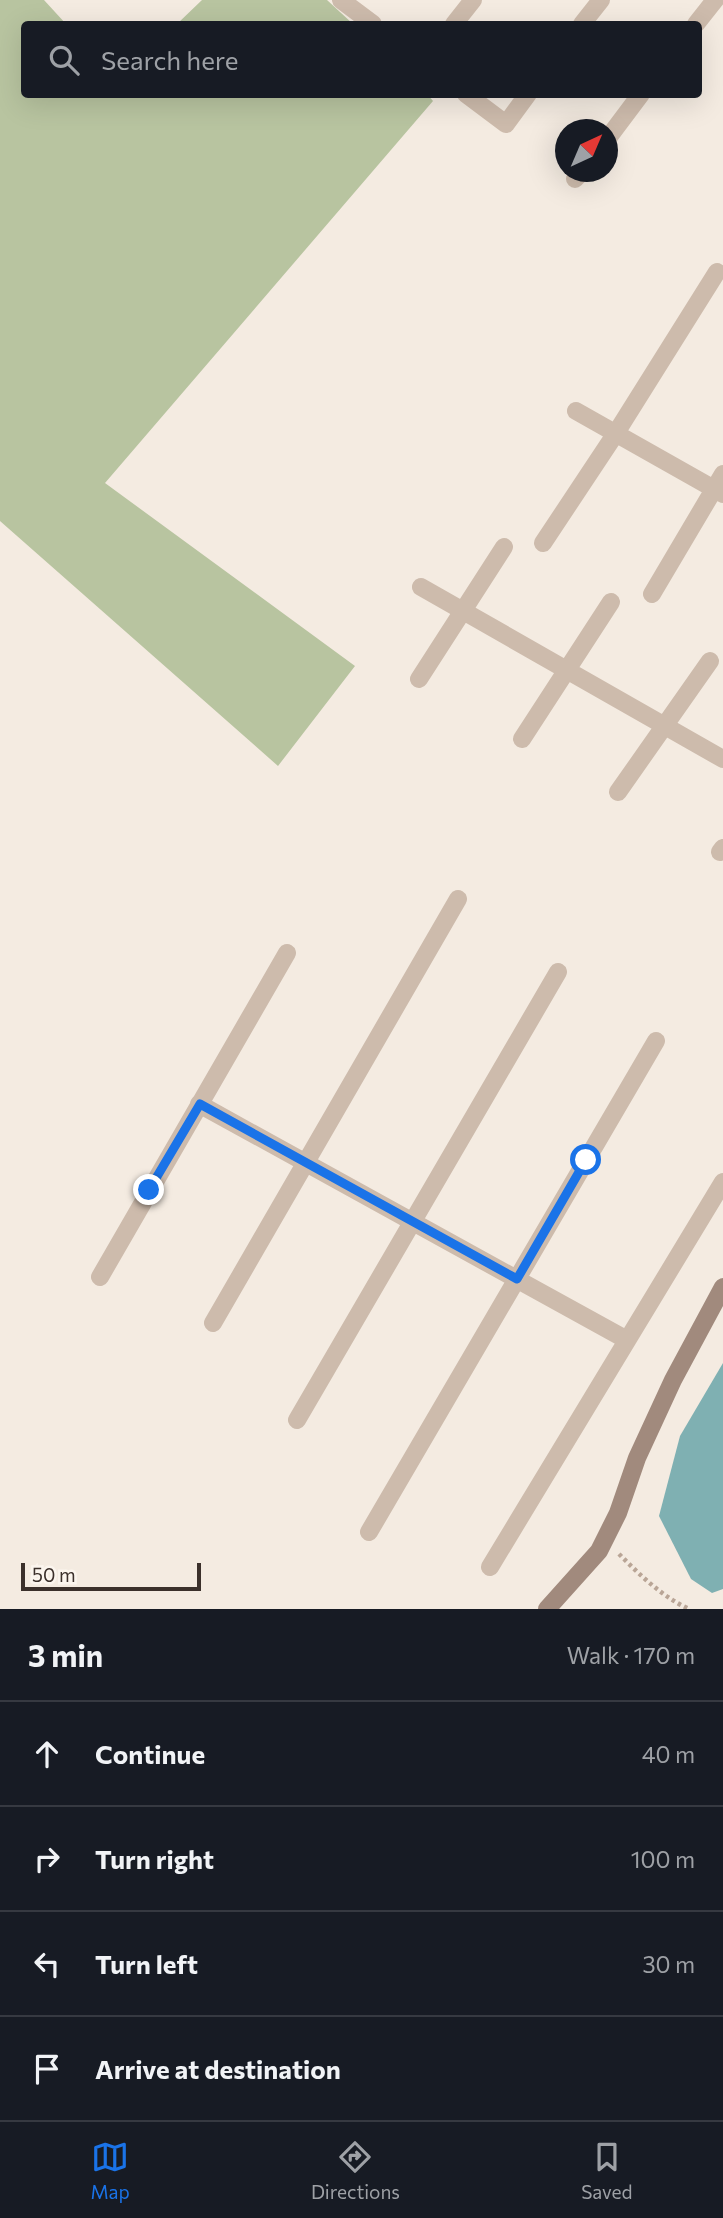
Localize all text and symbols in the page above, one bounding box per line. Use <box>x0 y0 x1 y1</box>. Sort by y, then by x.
search box <box>21 21 702 98</box>
icon: search <box>45 41 83 79</box>
text: Search here <box>101 44 239 75</box>
north arrow <box>555 119 618 182</box>
route start <box>570 1144 601 1175</box>
route end <box>133 1174 164 1205</box>
scale bar <box>21 1560 201 1592</box>
text: 50 m <box>32 1563 76 1586</box>
text: 3 min <box>28 1636 103 1673</box>
text: Walk · 170 m <box>567 1641 695 1669</box>
icon: ahead <box>28 1735 66 1773</box>
text: Continue <box>95 1738 205 1769</box>
text: 40 m <box>642 1740 695 1768</box>
icon: right <box>28 1840 66 1878</box>
text: Turn right <box>95 1843 214 1874</box>
text: 100 m <box>631 1845 695 1873</box>
icon: left <box>28 1945 66 1983</box>
text: Turn left <box>95 1948 198 1979</box>
text: 30 m <box>642 1950 695 1978</box>
icon: arrive <box>28 2050 66 2088</box>
text: Arrive at destination <box>95 2053 341 2084</box>
tab: Map <box>91 2138 130 2203</box>
tab: Directions <box>311 2138 400 2203</box>
tab: Saved <box>581 2138 632 2203</box>

